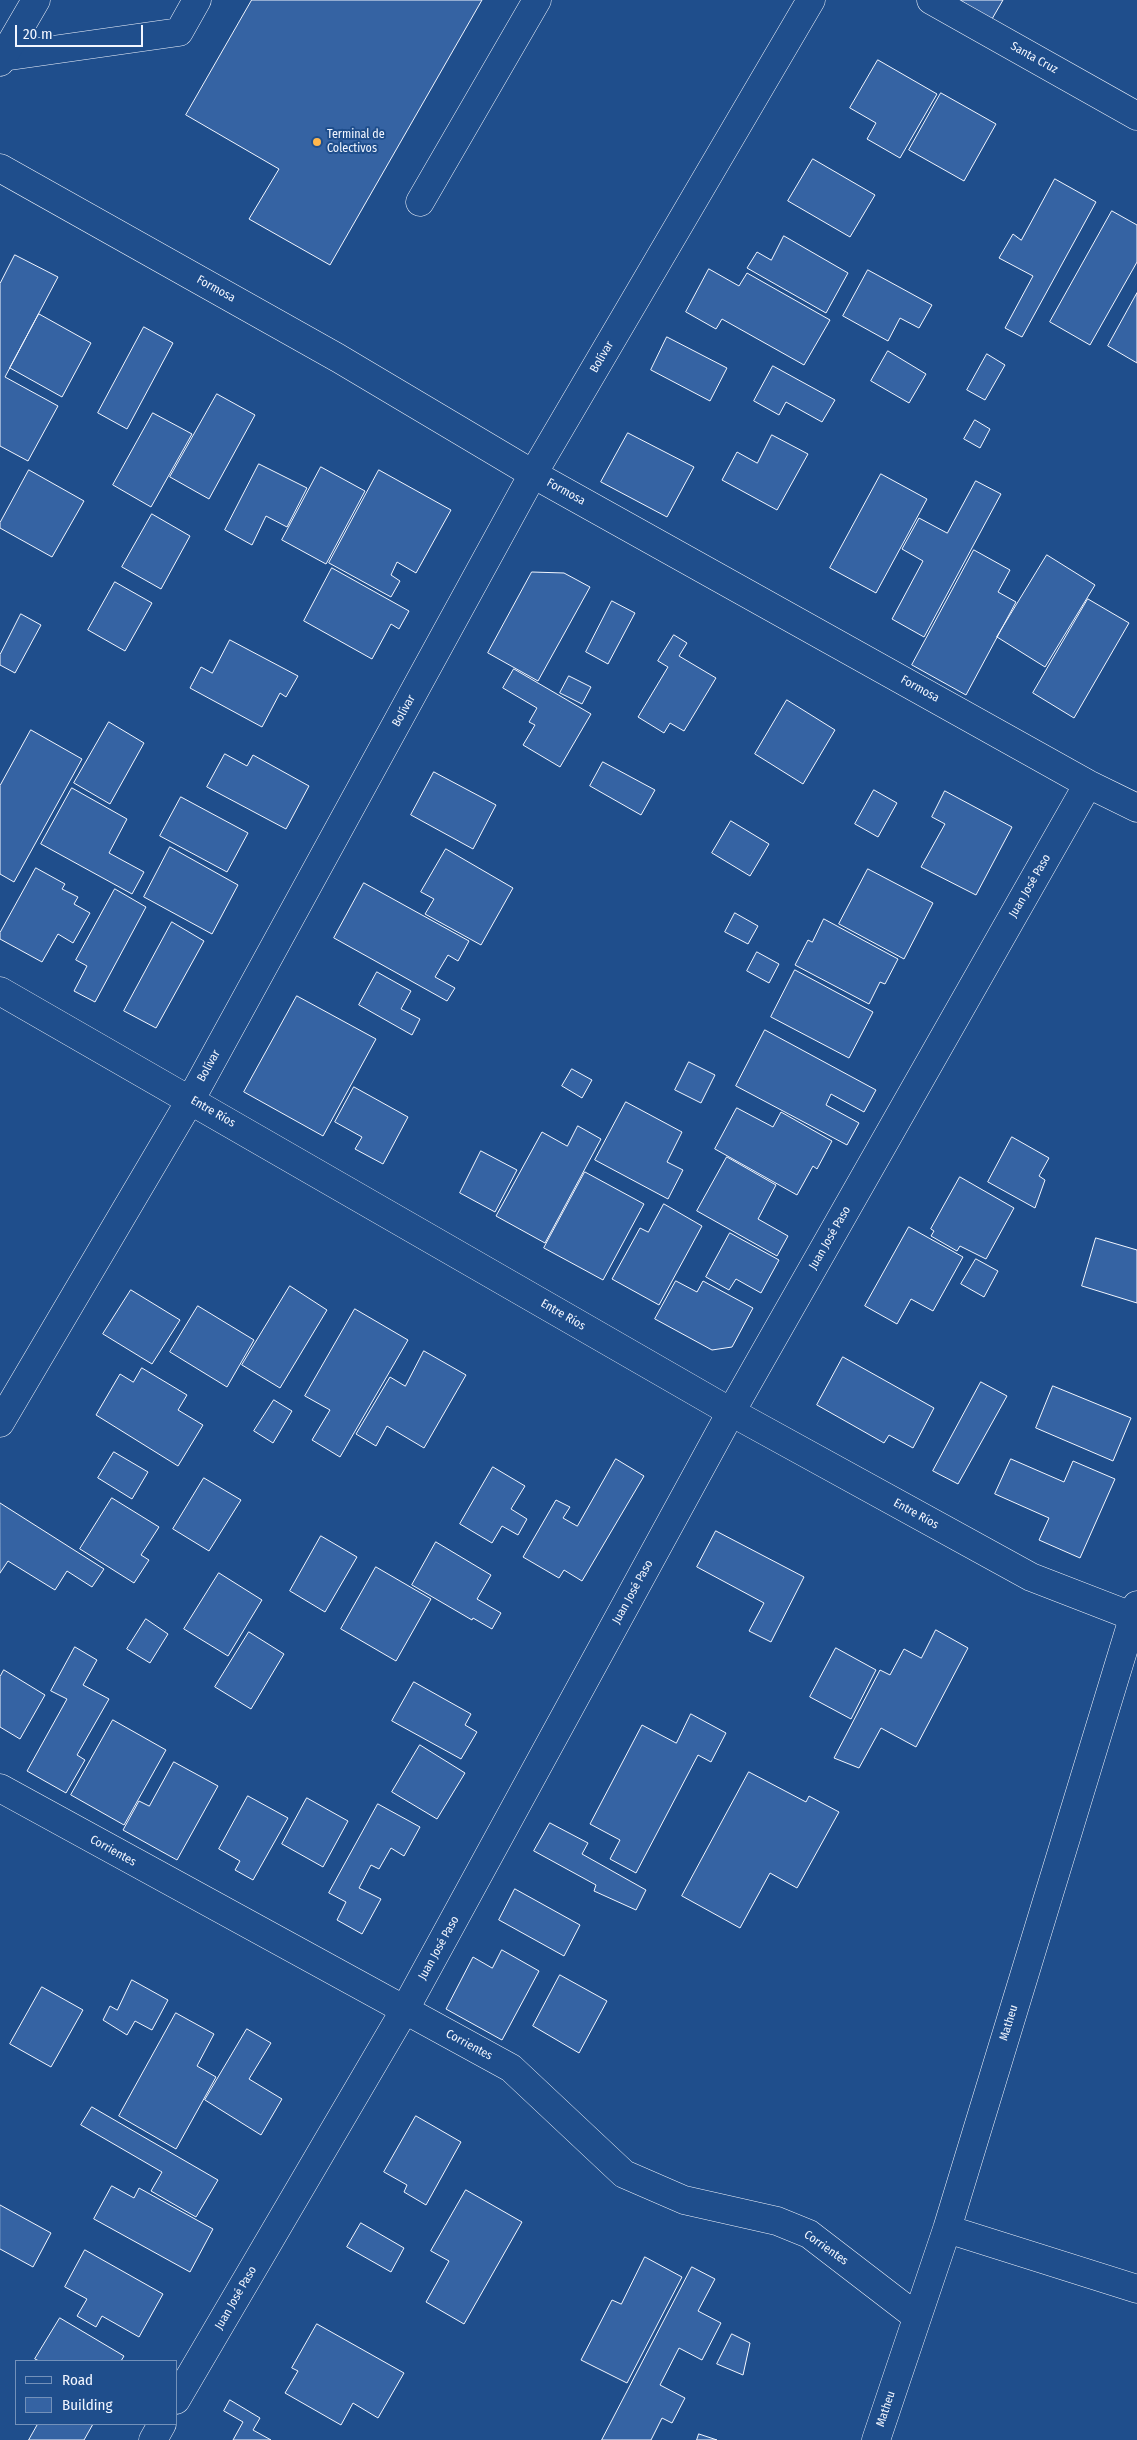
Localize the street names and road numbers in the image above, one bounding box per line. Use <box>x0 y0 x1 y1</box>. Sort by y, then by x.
street label: Santa Cruz <box>1008 39 1060 77</box>
street label: Formosa <box>194 273 238 305</box>
street label: Bolívar <box>587 339 617 375</box>
street label: Formosa <box>544 476 588 508</box>
street label: Formosa <box>898 673 942 705</box>
street label: Bolívar <box>389 693 419 729</box>
street label: Juan José Paso <box>1006 852 1054 920</box>
street label: Bolívar <box>194 1048 224 1084</box>
street label: Entre Ríos <box>188 1093 238 1131</box>
street label: Juan José Paso <box>806 1204 854 1272</box>
street label: Entre Ríos <box>538 1296 588 1334</box>
street label: Entre Ríos <box>891 1496 941 1532</box>
street label: Juan José Paso <box>610 1557 656 1627</box>
street label: Corrientes <box>87 1832 139 1870</box>
street label: Juan José Paso <box>416 1913 462 1983</box>
street label: Matheu <box>997 2003 1021 2043</box>
street label: Corrientes <box>443 2027 495 2063</box>
street label: Corrientes <box>801 2228 851 2268</box>
street label: Juan José Paso <box>212 2264 260 2332</box>
street label: Matheu <box>873 2389 899 2429</box>

